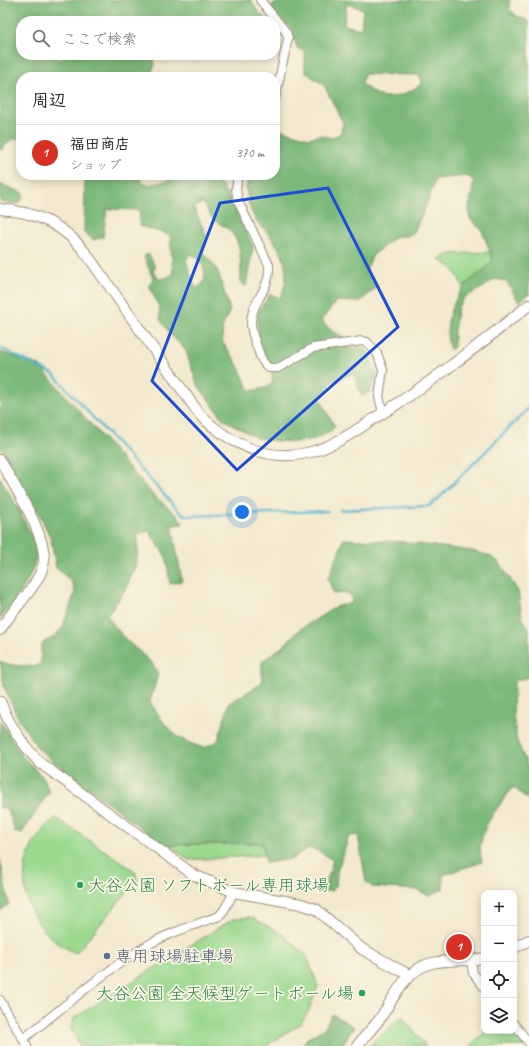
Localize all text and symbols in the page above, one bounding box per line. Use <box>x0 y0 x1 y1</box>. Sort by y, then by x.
search box <box>16 16 280 60</box>
icon: search <box>30 27 52 49</box>
text: ここで検索 <box>62 30 137 49</box>
text: 周辺 <box>32 90 66 111</box>
text: 福田商店 <box>70 135 130 154</box>
text: 1 <box>42 145 48 161</box>
text: 370 m <box>236 145 264 161</box>
text: ショップ <box>70 157 121 173</box>
your location <box>232 502 252 522</box>
place label: 大谷公園 ソフトボール専用球場 <box>88 875 329 896</box>
marker: 大谷公園 ソフトボール専用球場 <box>75 880 85 890</box>
map controls <box>481 890 517 1034</box>
button: + <box>481 890 517 926</box>
button: − <box>481 926 517 962</box>
pin: 1 <box>446 932 472 962</box>
place label: 専用球場駐車場 <box>115 946 234 967</box>
marker: 専用球場駐車場 <box>102 951 112 961</box>
button: locate <box>481 962 517 998</box>
place label: 大谷公園 全天候型ゲートボール場 <box>96 983 354 1004</box>
marker: 大谷公園 全天候型ゲートボール場 <box>357 988 367 998</box>
button: layers <box>481 998 517 1034</box>

